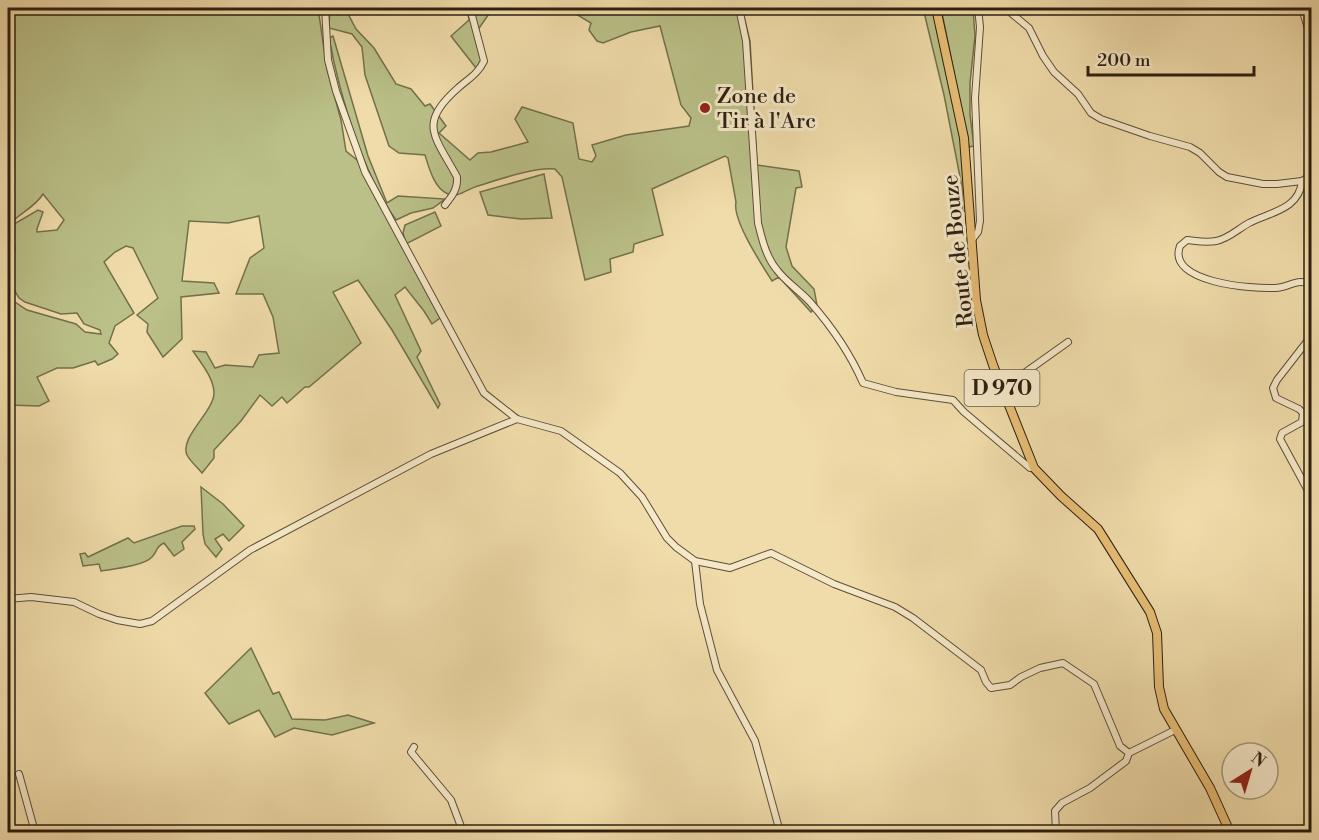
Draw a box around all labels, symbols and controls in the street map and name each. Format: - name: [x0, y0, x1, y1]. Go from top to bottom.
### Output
- scale bar: [1088, 39, 1254, 77]
- text: 200 m: [1097, 49, 1151, 72]
- place label: Zone de Tir à l'Arc: [717, 83, 816, 135]
- marker: Zone de Tir à l'Arc: [698, 101, 712, 115]
- street label: Route de Bouze: [937, 173, 980, 329]
- road number: D 970: [964, 370, 1040, 406]
- north arrow: [1220, 741, 1280, 801]
- text: N: [1247, 748, 1270, 772]

